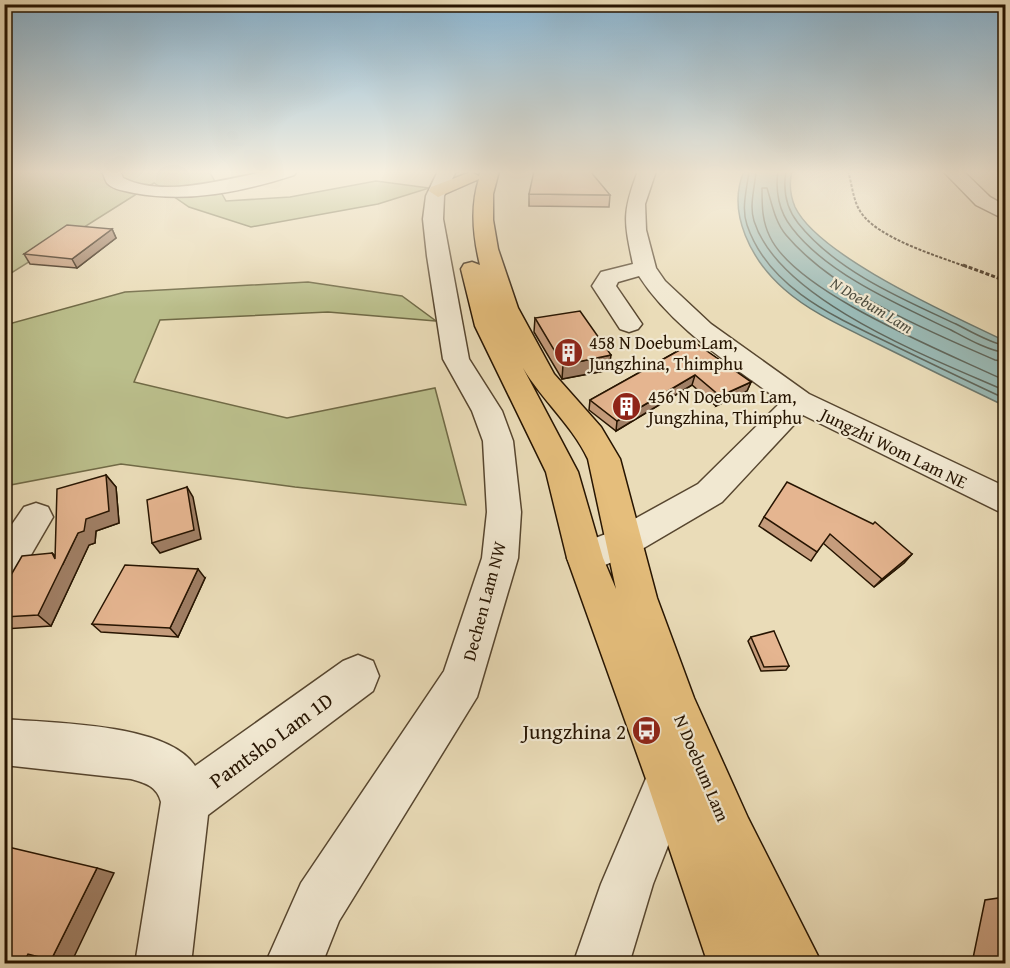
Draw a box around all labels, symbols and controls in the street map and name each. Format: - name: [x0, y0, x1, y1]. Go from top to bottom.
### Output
- water label: N Doebum Lam: [825, 270, 918, 339]
- place label: 458 N Doebum Lam, Jungzhina, Thimphu: [587, 329, 743, 377]
- building icon: 458 N Doebum Lam, Jungzhina, Thimphu: [552, 336, 584, 368]
- place label: 456 N Doebum Lam, Jungzhina, Thimphu: [646, 383, 802, 431]
- building icon: 456 N Doebum Lam, Jungzhina, Thimphu: [611, 390, 643, 422]
- street label: Jungzhi Wom Lam NE: [814, 400, 972, 495]
- street label: Dechen Lam NW: [455, 538, 513, 664]
- street label: Pamtsho Lam 1D: [203, 685, 339, 795]
- street label: N Doebum Lam: [667, 710, 737, 826]
- bus stop icon: Jungzhina 2: [631, 715, 663, 747]
- place label: Jungzhina 2: [519, 716, 626, 747]

